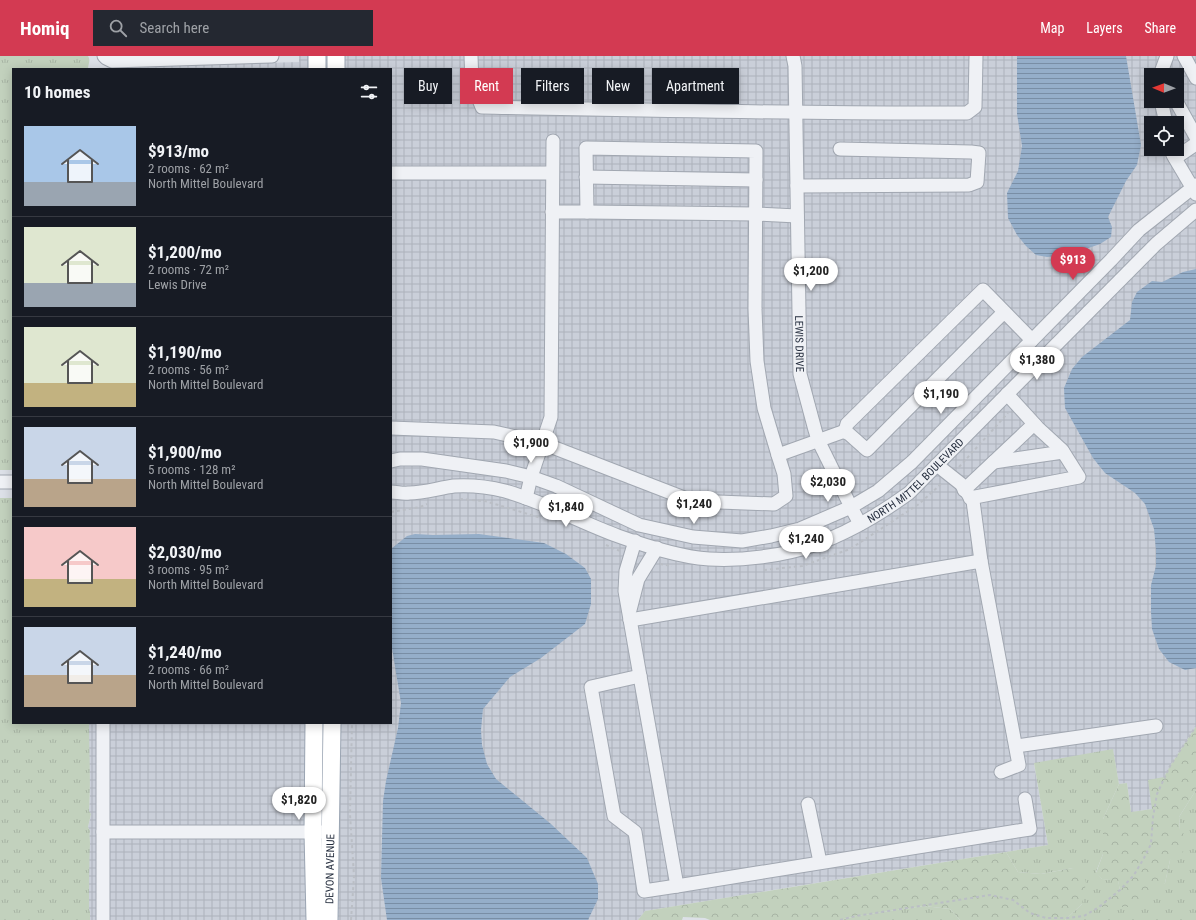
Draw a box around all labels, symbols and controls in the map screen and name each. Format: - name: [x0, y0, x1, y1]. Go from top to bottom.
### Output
- search box: [93, 10, 373, 46]
- text: Homiq: [20, 17, 69, 40]
- icon: search: [107, 17, 129, 39]
- text: Search here: [139, 19, 209, 37]
- text: Map: [1040, 20, 1064, 36]
- text: Layers: [1086, 20, 1123, 36]
- text: Share: [1145, 20, 1176, 36]
- chip: Buy: [404, 68, 452, 104]
- chip: Rent: [460, 68, 513, 104]
- chip: Filters: [521, 68, 584, 104]
- chip: New: [592, 68, 644, 104]
- chip: Apartment: [652, 68, 739, 104]
- north arrow: [1144, 68, 1184, 108]
- map controls: [1144, 68, 1184, 156]
- icon: filters: [358, 81, 380, 103]
- text: 10 homes: [24, 82, 90, 102]
- button: locate: [1144, 116, 1184, 156]
- text: $913/mo: [148, 141, 209, 161]
- icon: home: [56, 142, 104, 190]
- text: 2 rooms · 62 m²: [148, 161, 229, 176]
- text: North Mittel Boulevard: [148, 176, 263, 191]
- text: $1,200/mo: [148, 242, 222, 262]
- icon: home: [56, 243, 104, 291]
- pin: $913: [1049, 247, 1097, 281]
- text: $913: [1060, 252, 1086, 267]
- pin: $1,200: [778, 258, 844, 292]
- text: 2 rooms · 72 m²: [148, 262, 229, 277]
- text: $1,200: [793, 263, 829, 278]
- text: Lewis Drive: [148, 277, 207, 292]
- street label: LEWIS DRIVE: [793, 315, 806, 373]
- text: $1,190/mo: [148, 342, 222, 362]
- icon: home: [56, 343, 104, 391]
- pin: $1,380: [1004, 347, 1070, 381]
- text: $1,380: [1019, 352, 1055, 367]
- text: 2 rooms · 56 m²: [148, 362, 229, 377]
- text: North Mittel Boulevard: [148, 377, 263, 392]
- pin: $1,190: [908, 381, 974, 415]
- text: $1,190: [923, 386, 959, 401]
- pin: $1,900: [498, 430, 564, 464]
- text: $1,900: [513, 435, 549, 450]
- street label: NORTH MITTEL BOULEVARD: [865, 435, 966, 525]
- text: $1,900/mo: [148, 442, 222, 462]
- icon: home: [56, 443, 104, 491]
- text: 5 rooms · 128 m²: [148, 462, 235, 477]
- pin: $2,030: [795, 469, 861, 503]
- text: $2,030: [810, 474, 846, 489]
- text: North Mittel Boulevard: [148, 477, 263, 492]
- pin: $1,240: [661, 491, 727, 525]
- pin: $1,840: [533, 494, 599, 528]
- text: $1,240: [676, 496, 712, 511]
- text: $1,840: [548, 499, 584, 514]
- pin: $1,240: [773, 526, 839, 560]
- text: $1,240: [788, 531, 824, 546]
- text: $2,030/mo: [148, 542, 222, 562]
- icon: home: [56, 543, 104, 591]
- text: 3 rooms · 95 m²: [148, 562, 229, 577]
- text: North Mittel Boulevard: [148, 577, 263, 592]
- text: $1,240/mo: [148, 642, 222, 662]
- icon: home: [56, 643, 104, 691]
- text: 2 rooms · 66 m²: [148, 662, 229, 677]
- text: North Mittel Boulevard: [148, 677, 263, 692]
- pin: $1,820: [266, 787, 332, 821]
- text: $1,820: [281, 792, 317, 807]
- street label: DEVON AVENUE: [323, 833, 337, 904]

